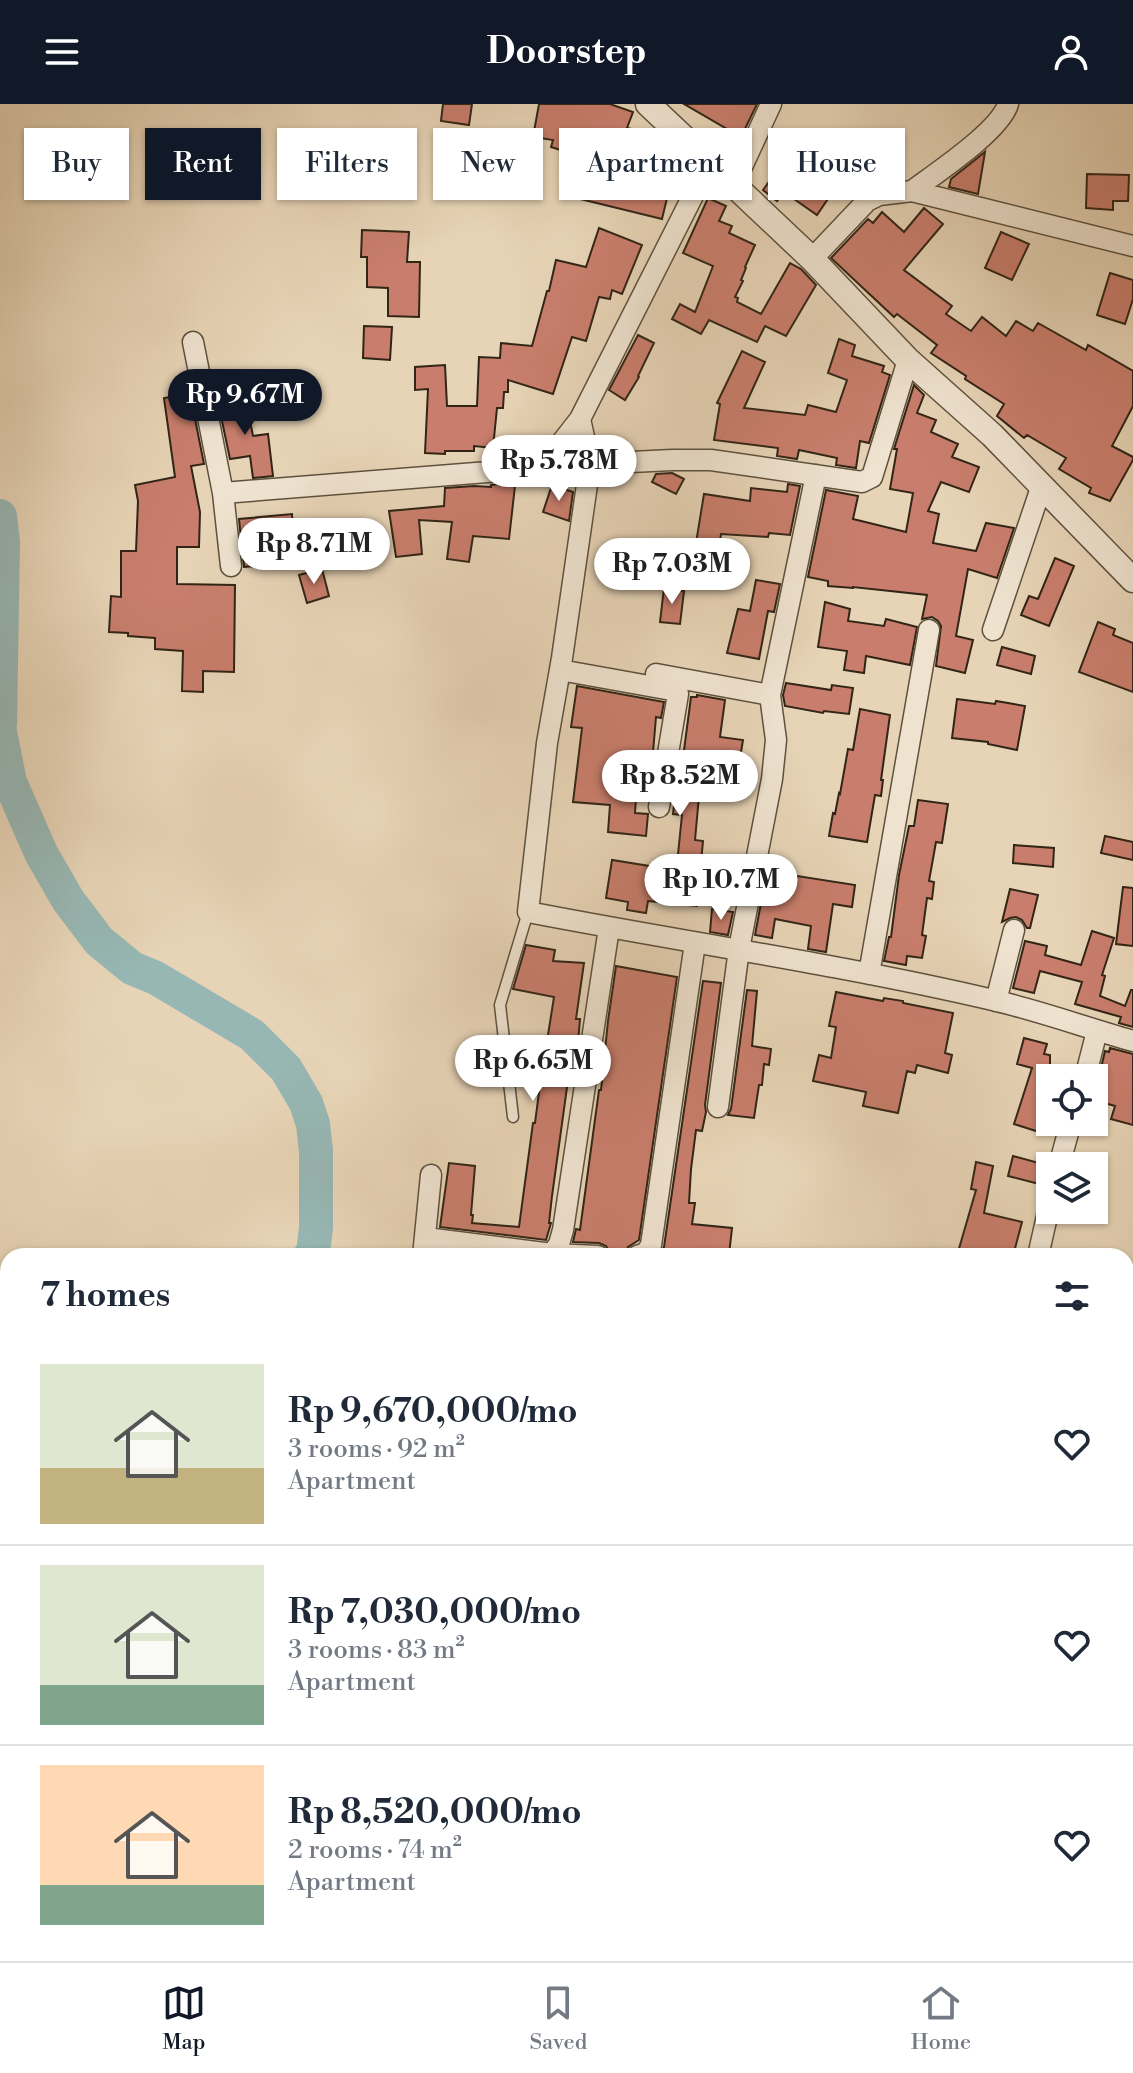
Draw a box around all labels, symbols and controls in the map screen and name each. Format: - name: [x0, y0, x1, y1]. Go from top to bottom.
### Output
- icon: menu: [40, 30, 84, 74]
- text: Doorstep: [486, 30, 647, 75]
- icon: person: [1049, 30, 1093, 74]
- chip: Buy: [24, 128, 129, 200]
- chip: Rent: [145, 128, 261, 200]
- chip: Filters: [277, 128, 417, 200]
- chip: New: [433, 128, 543, 200]
- chip: Apartment: [559, 128, 752, 200]
- chip: House: [768, 128, 905, 200]
- pin: Rp 9.67M: [162, 369, 328, 437]
- text: Rp 9.67M: [186, 379, 304, 411]
- pin: Rp 5.78M: [476, 435, 642, 503]
- text: Rp 5.78M: [500, 445, 618, 477]
- pin: Rp 8.71M: [231, 518, 397, 586]
- text: Rp 8.71M: [256, 528, 372, 560]
- pin: Rp 7.03M: [589, 538, 755, 606]
- text: Rp 7.03M: [612, 548, 732, 580]
- pin: Rp 8.52M: [597, 750, 763, 818]
- text: Rp 8.52M: [620, 760, 740, 792]
- pin: Rp 10.7M: [638, 854, 804, 922]
- text: Rp 10.7M: [662, 864, 780, 896]
- pin: Rp 6.65M: [450, 1035, 616, 1103]
- text: Rp 6.65M: [473, 1045, 593, 1077]
- map controls: [1036, 1064, 1108, 1224]
- button: locate: [1036, 1064, 1108, 1136]
- button: layers: [1036, 1152, 1108, 1224]
- icon: filters: [1050, 1274, 1094, 1318]
- text: 7 homes: [40, 1275, 170, 1317]
- text: Rp 9,670,000/mo: [288, 1391, 578, 1433]
- icon: home: [104, 1396, 200, 1492]
- icon: heart: [1050, 1422, 1094, 1466]
- text: 3 rooms · 92 m²: [288, 1433, 465, 1465]
- text: Apartment: [288, 1465, 416, 1497]
- text: Rp 7,030,000/mo: [288, 1592, 581, 1634]
- icon: home: [104, 1597, 200, 1693]
- icon: heart: [1050, 1623, 1094, 1667]
- text: 3 rooms · 83 m²: [288, 1634, 465, 1666]
- text: Apartment: [288, 1666, 416, 1698]
- text: Rp 8,520,000/mo: [288, 1792, 581, 1834]
- icon: home: [104, 1797, 200, 1893]
- icon: heart: [1050, 1823, 1094, 1867]
- text: 2 rooms · 74 m²: [288, 1834, 462, 1866]
- text: Apartment: [288, 1866, 416, 1898]
- tab: Map: [162, 1981, 206, 2056]
- tab: Saved: [529, 1981, 587, 2056]
- tab: Home: [911, 1981, 971, 2056]

